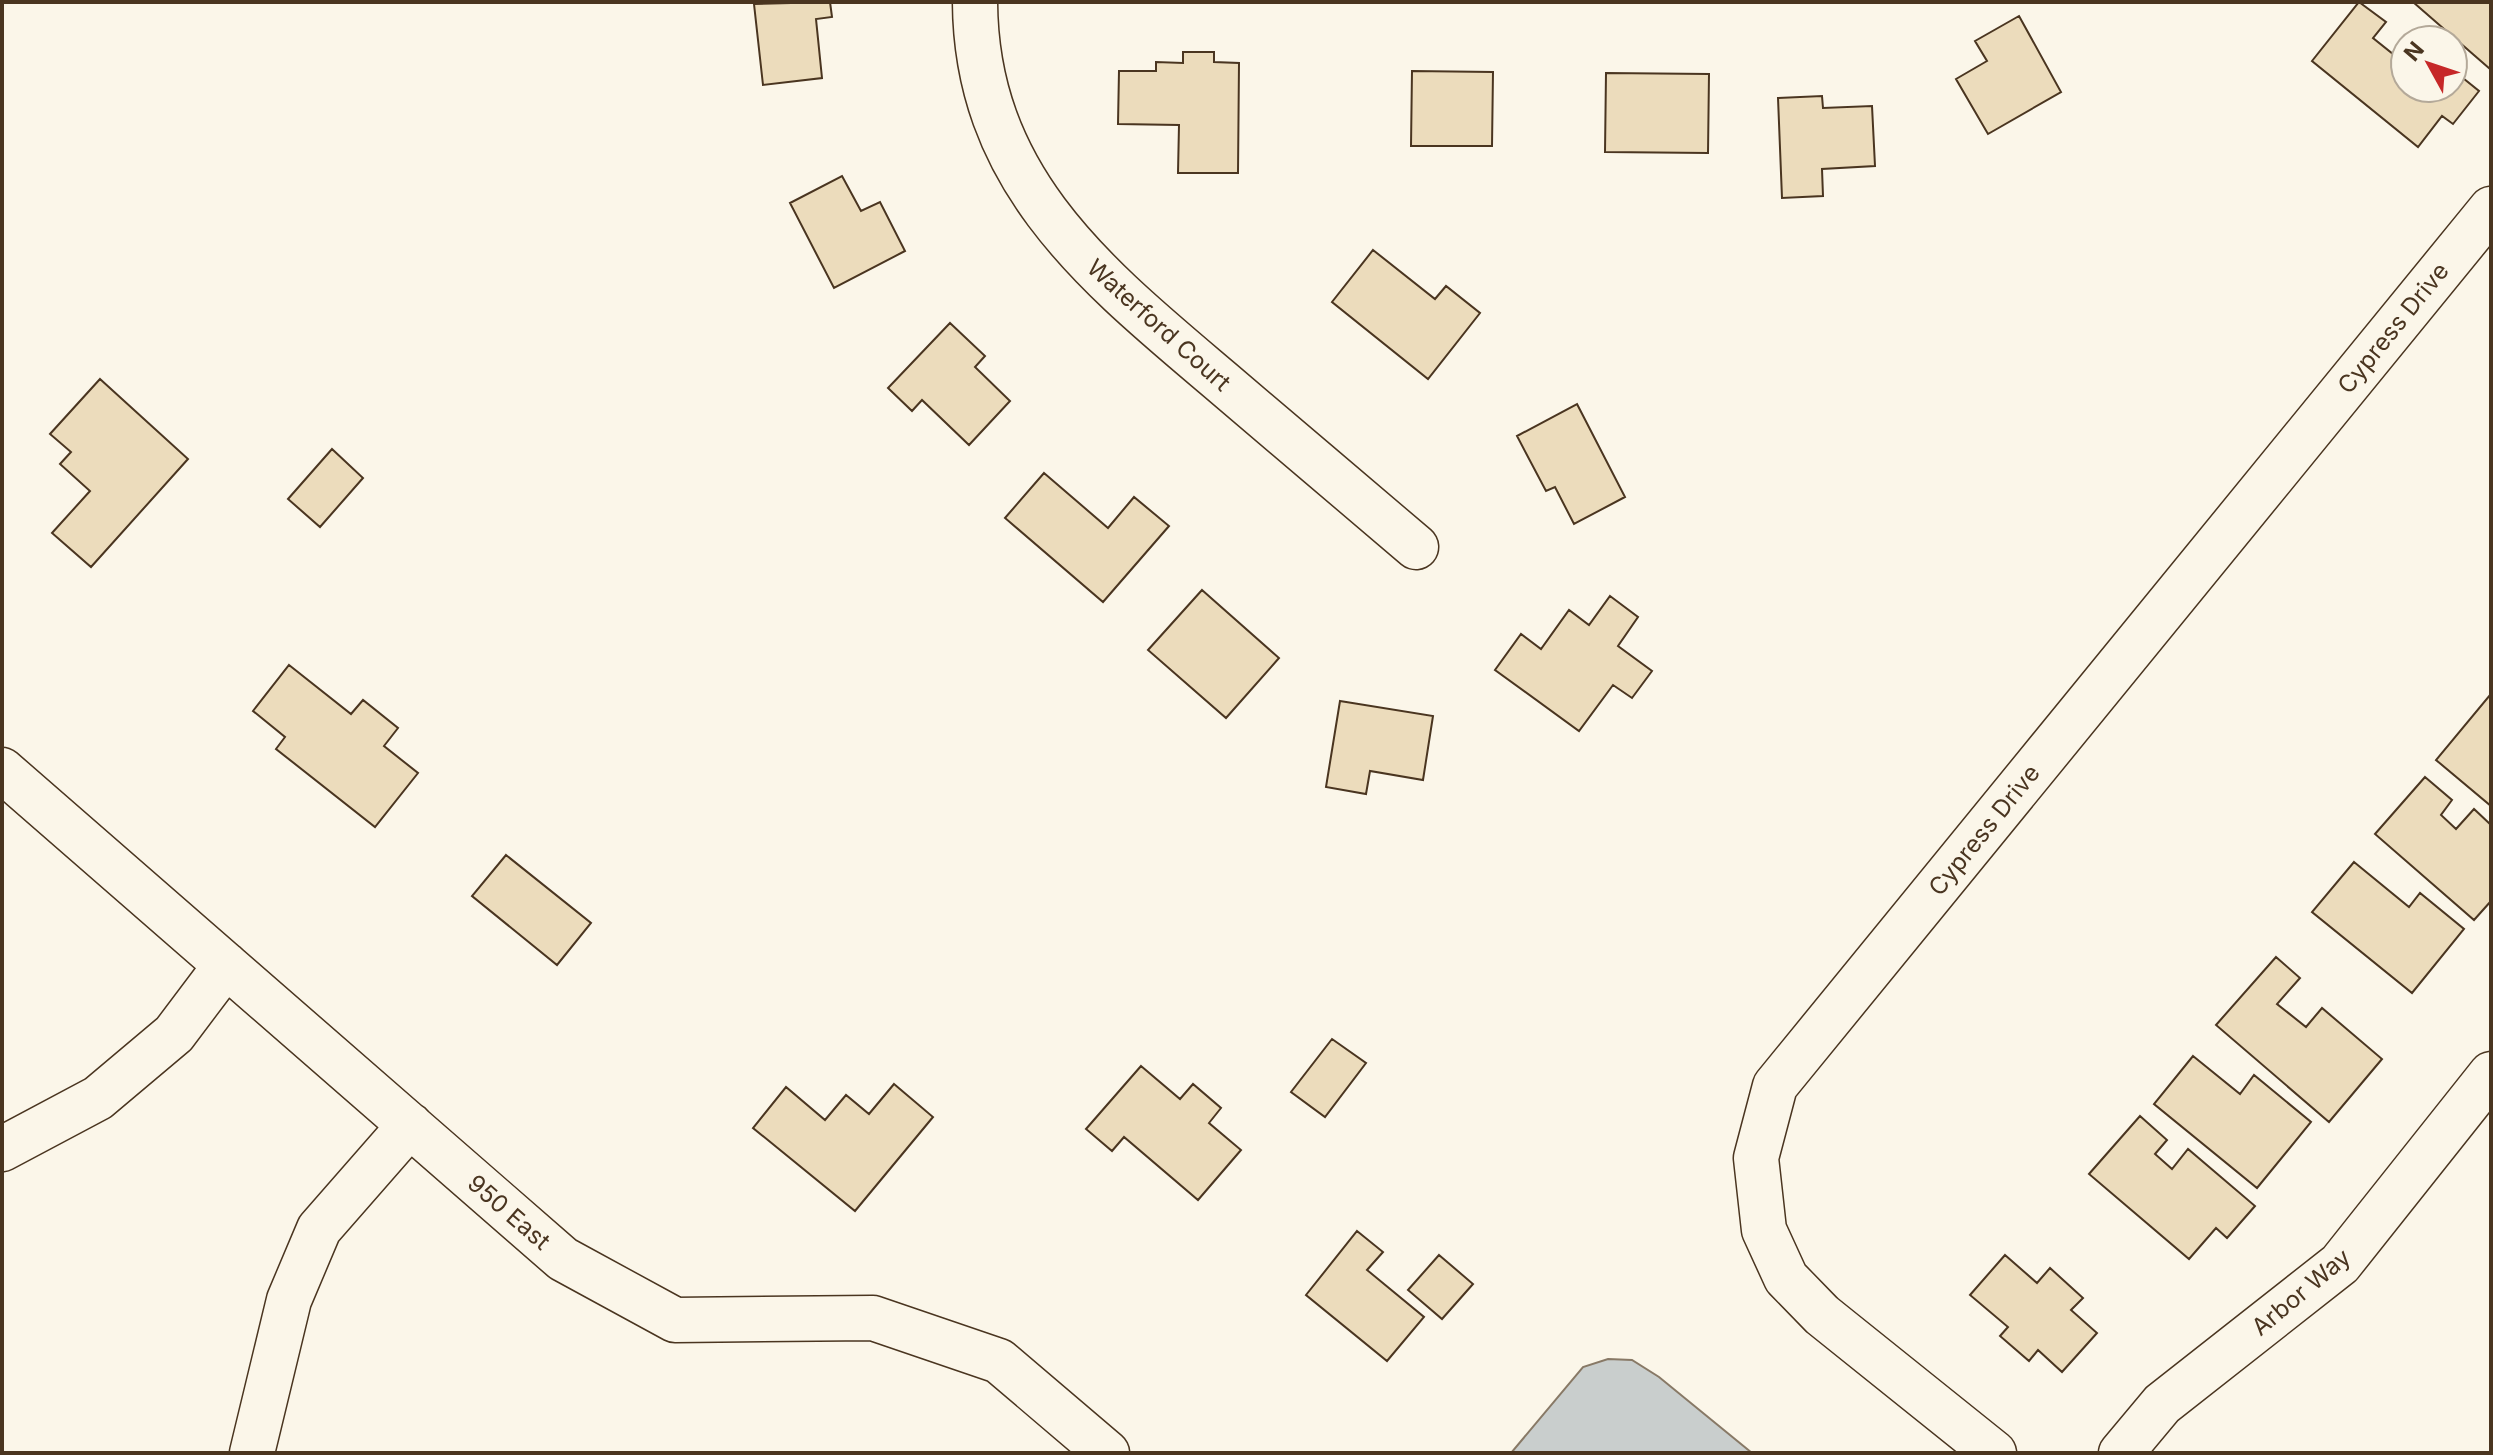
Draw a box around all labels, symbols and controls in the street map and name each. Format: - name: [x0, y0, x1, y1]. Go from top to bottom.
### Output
- north arrow: [2389, 24, 2469, 104]
- text: N: [2398, 36, 2429, 66]
- street label: Waterford Court: [1081, 253, 1237, 397]
- street label: Cypress Drive: [2331, 257, 2455, 399]
- street label: Cypress Drive: [1922, 759, 2046, 901]
- street label: 950 East: [462, 1168, 556, 1256]
- street label: Arbor Way: [2246, 1242, 2356, 1342]

